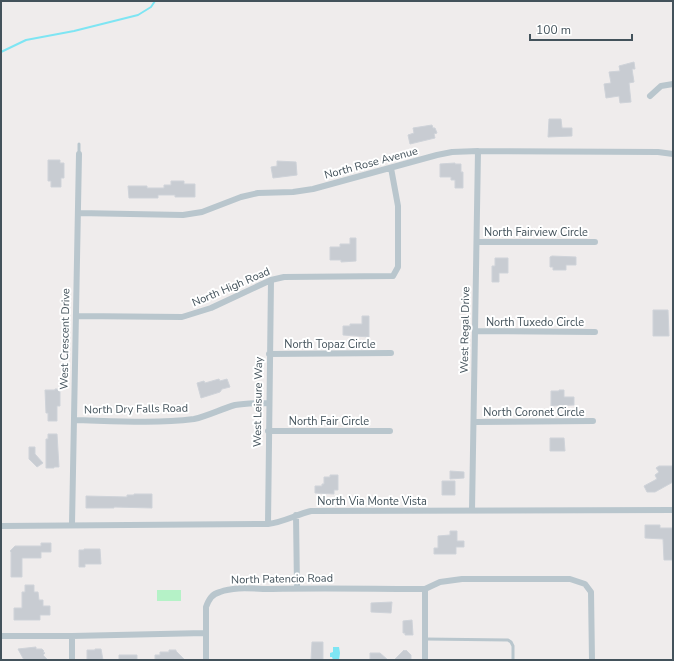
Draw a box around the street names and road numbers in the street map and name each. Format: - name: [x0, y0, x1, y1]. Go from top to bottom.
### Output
- street label: North Rose Avenue: [323, 143, 420, 183]
- street label: North Fairview Circle: [484, 225, 588, 240]
- street label: North High Road: [190, 264, 272, 310]
- street label: West Regal Drive: [457, 286, 473, 374]
- street label: West Crescent Drive: [57, 288, 73, 390]
- street label: North Tuxedo Circle: [486, 315, 584, 330]
- street label: North Topaz Circle: [284, 337, 376, 352]
- street label: West Leisure Way: [250, 356, 266, 447]
- street label: North Dry Falls Road: [84, 401, 188, 417]
- street label: North Coronet Circle: [483, 405, 585, 420]
- street label: North Fair Circle: [289, 414, 369, 429]
- street label: North Via Monte Vista: [317, 494, 427, 509]
- street label: North Patencio Road: [231, 571, 333, 587]

